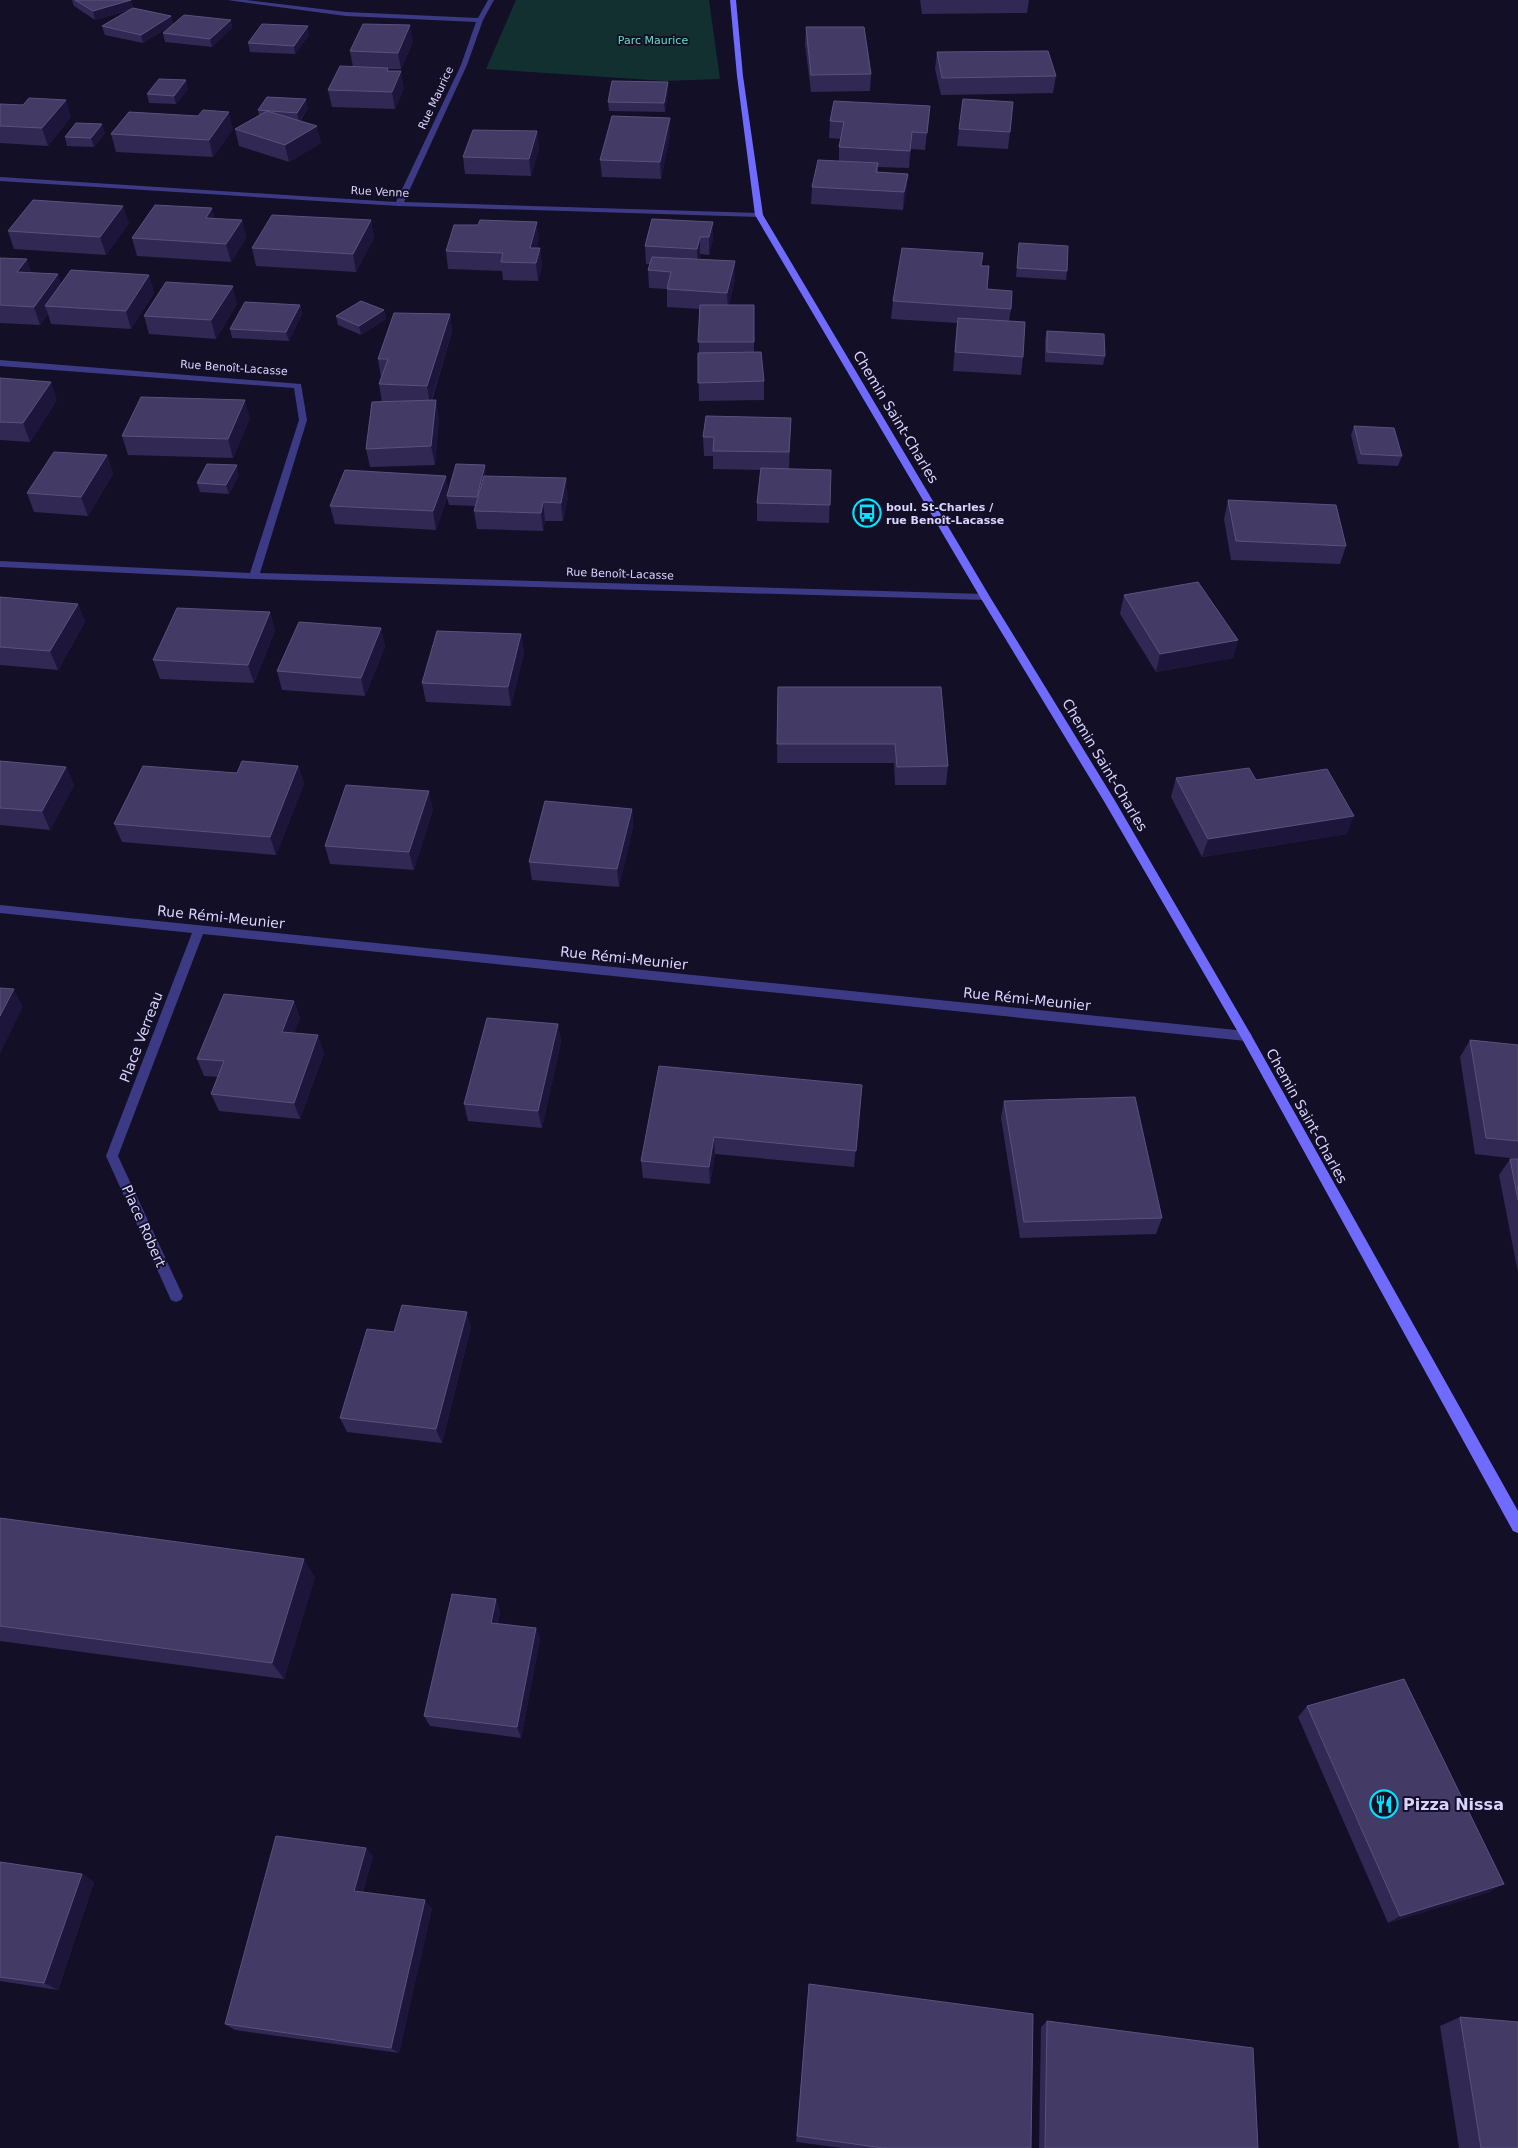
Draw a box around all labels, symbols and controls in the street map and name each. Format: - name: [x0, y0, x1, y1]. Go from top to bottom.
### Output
- park label: Parc Maurice: [618, 34, 688, 47]
- street label: Rue Maurice: [416, 64, 456, 132]
- street label: Rue Venne: [350, 184, 410, 200]
- street label: Chemin Saint-Charles: [850, 348, 942, 486]
- street label: Rue Benoît-Lacasse: [180, 358, 288, 378]
- bus stop icon: boul. St-Charles / rue Benoît-Lacasse: [852, 498, 882, 528]
- place label: boul. St-Charles / rue Benoît-Lacasse: [886, 501, 1004, 527]
- street label: Rue Benoît-Lacasse: [566, 566, 674, 582]
- street label: Chemin Saint-Charles: [1059, 696, 1151, 834]
- street label: Rue Rémi-Meunier: [156, 902, 286, 932]
- street label: Rue Rémi-Meunier: [559, 943, 689, 973]
- street label: Rue Rémi-Meunier: [962, 984, 1092, 1014]
- street label: Place Verreau: [116, 989, 166, 1085]
- street label: Chemin Saint-Charles: [1263, 1046, 1351, 1186]
- street label: Place Robert: [119, 1183, 169, 1270]
- restaurant icon: Pizza Nissa: [1369, 1789, 1399, 1819]
- place label: Pizza Nissa: [1403, 1795, 1504, 1814]

